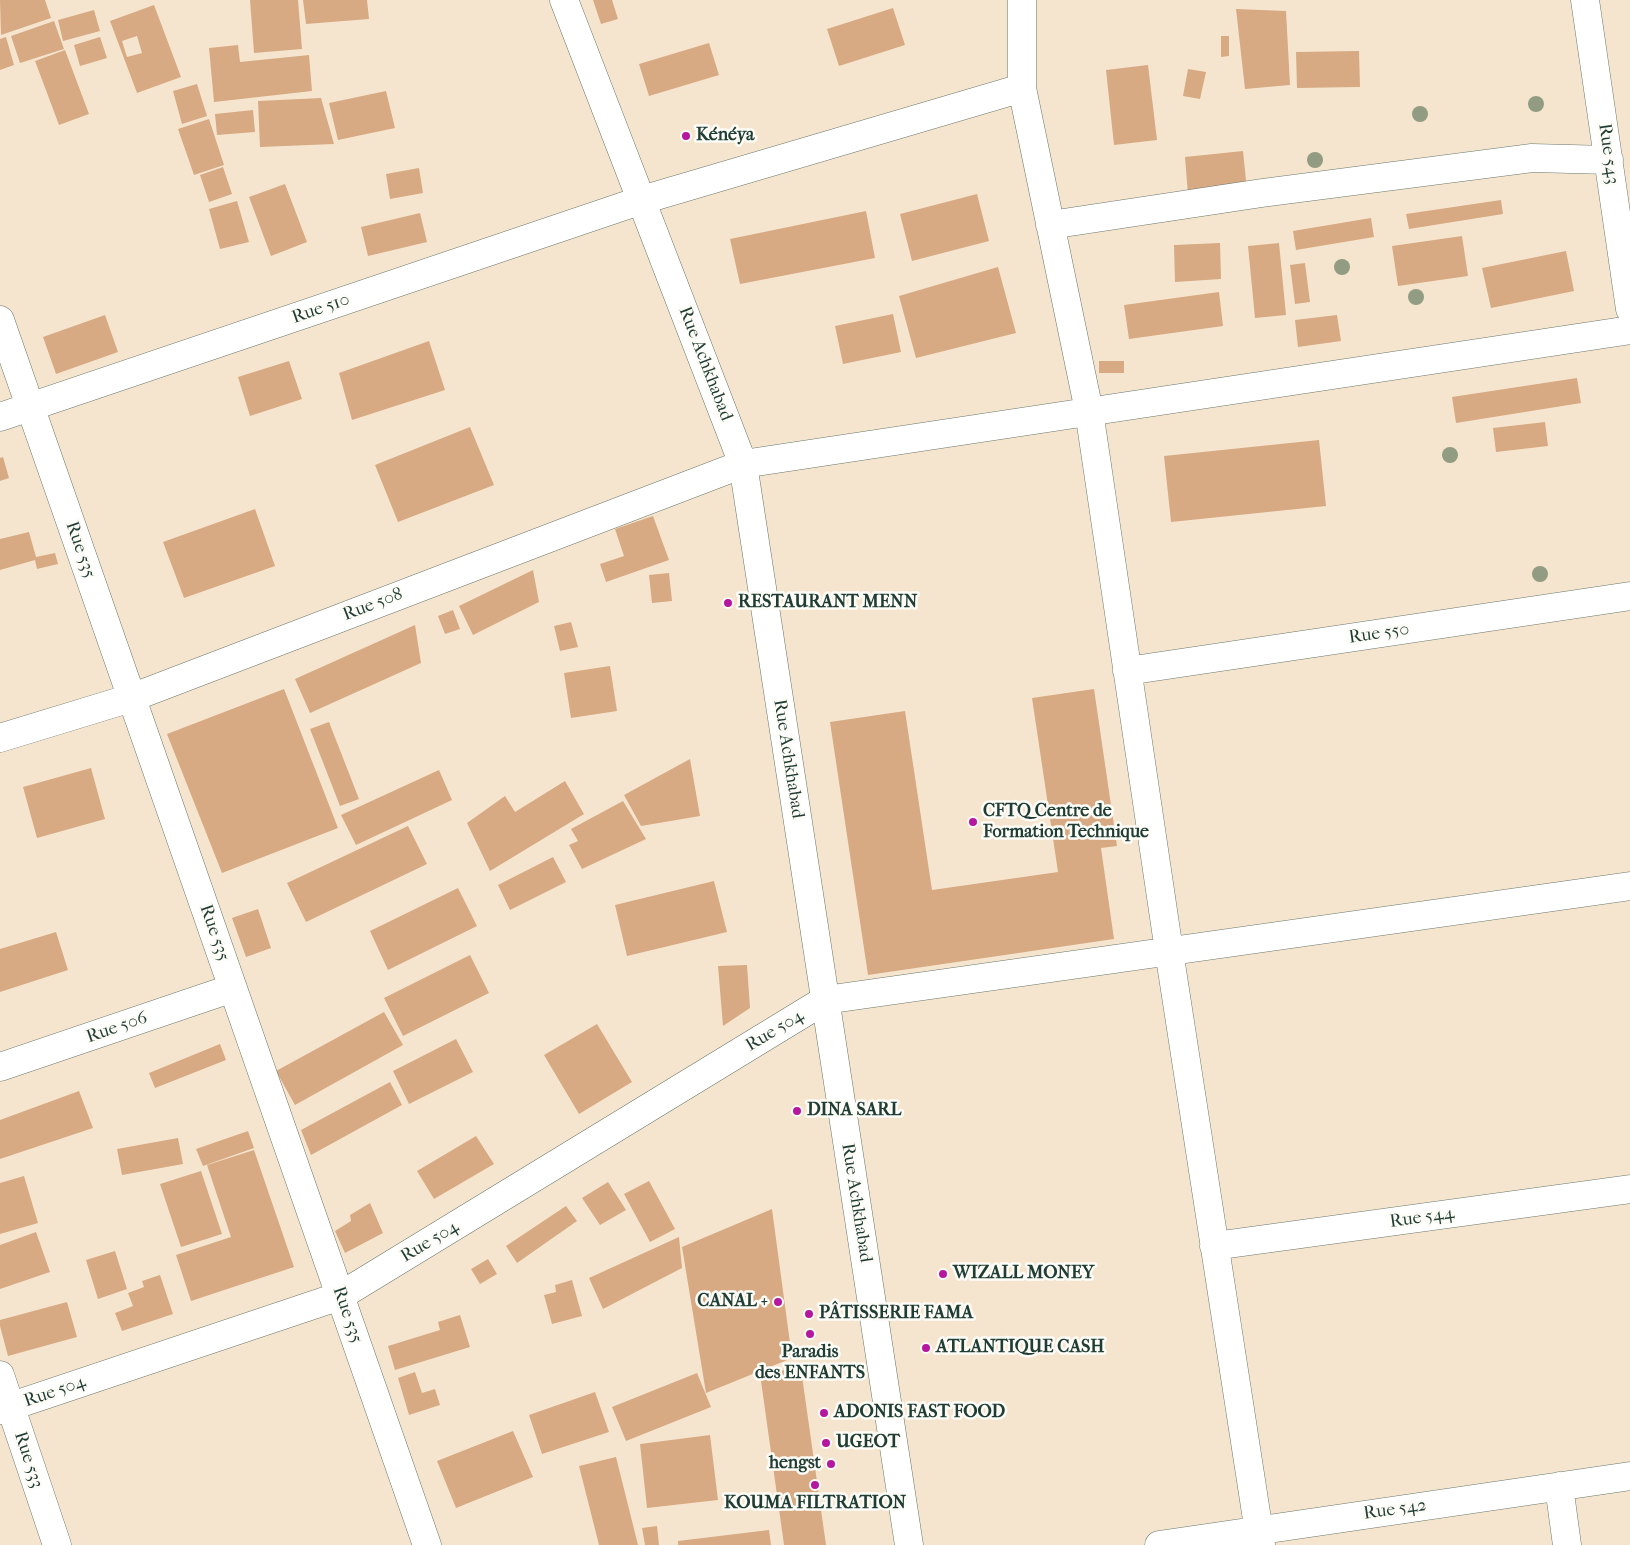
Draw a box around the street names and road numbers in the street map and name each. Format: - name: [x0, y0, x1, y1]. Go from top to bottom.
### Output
- street label: Rue 543: [1593, 122, 1623, 186]
- street label: Rue 510: [289, 289, 353, 329]
- street label: Rue Achkhabad: [673, 304, 737, 424]
- street label: Rue 535: [60, 519, 100, 581]
- street label: Rue 508: [340, 584, 406, 626]
- street label: Rue 550: [1347, 619, 1411, 649]
- street label: Rue Achkhabad: [768, 698, 808, 820]
- street label: Rue 535: [194, 902, 234, 964]
- street label: Rue 504: [742, 1005, 808, 1057]
- street label: Rue 506: [84, 1008, 150, 1048]
- street label: Rue Achkhabad: [836, 1142, 876, 1264]
- street label: Rue 544: [1388, 1203, 1456, 1233]
- street label: Rue 504: [397, 1216, 463, 1268]
- street label: Rue 535: [327, 1284, 367, 1346]
- street label: Rue 504: [21, 1371, 89, 1413]
- street label: Rue 533: [9, 1429, 47, 1491]
- street label: Rue 542: [1362, 1495, 1428, 1525]

